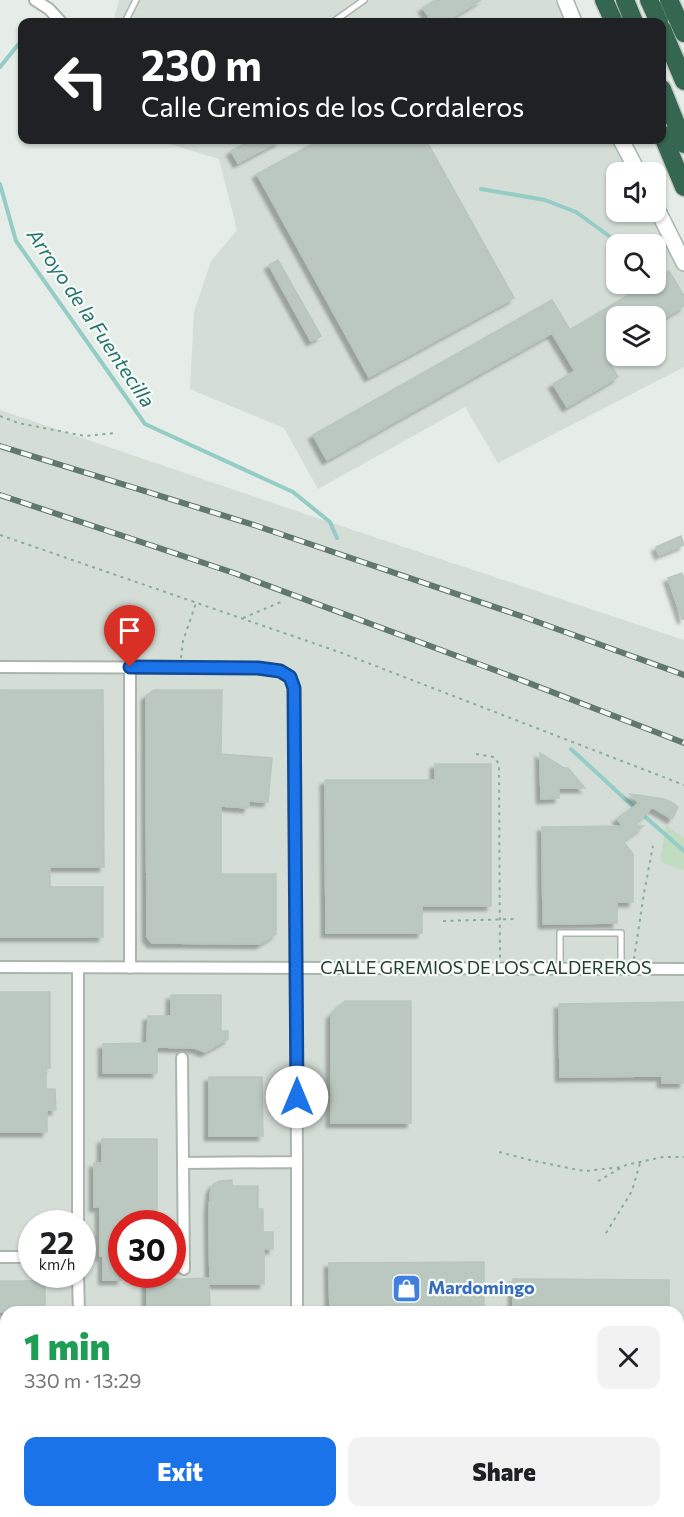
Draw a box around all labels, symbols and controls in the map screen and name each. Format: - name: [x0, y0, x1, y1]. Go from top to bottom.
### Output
- text: 230 m: [141, 38, 262, 90]
- icon: left: [42, 42, 120, 120]
- text: Calle Gremios de los Cordaleros: [141, 90, 524, 123]
- map controls: [606, 162, 666, 366]
- button: sound: [606, 162, 666, 222]
- water label: Arroyo de la Fuentecilla: [22, 223, 161, 411]
- button: search: [606, 234, 666, 294]
- button: layers: [606, 306, 666, 366]
- pin: [104, 605, 155, 667]
- icon: arrive: [113, 614, 146, 647]
- street label: CALLE GREMIOS DE LOS CALDEREROS: [320, 956, 652, 978]
- position arrow: [265, 1065, 329, 1129]
- speed limit sign: 30: [108, 1210, 186, 1288]
- text: 22: [40, 1223, 74, 1260]
- text: km/h: [39, 1255, 75, 1273]
- shop icon: Mardomingo: [391, 1272, 423, 1304]
- place label: Mardomingo: [428, 1276, 535, 1298]
- text: 1 min: [24, 1323, 110, 1367]
- button: close: [597, 1326, 660, 1389]
- text: 330 m · 13:29: [24, 1368, 141, 1392]
- button: Exit: [24, 1437, 336, 1506]
- button: Share: [348, 1437, 660, 1506]

